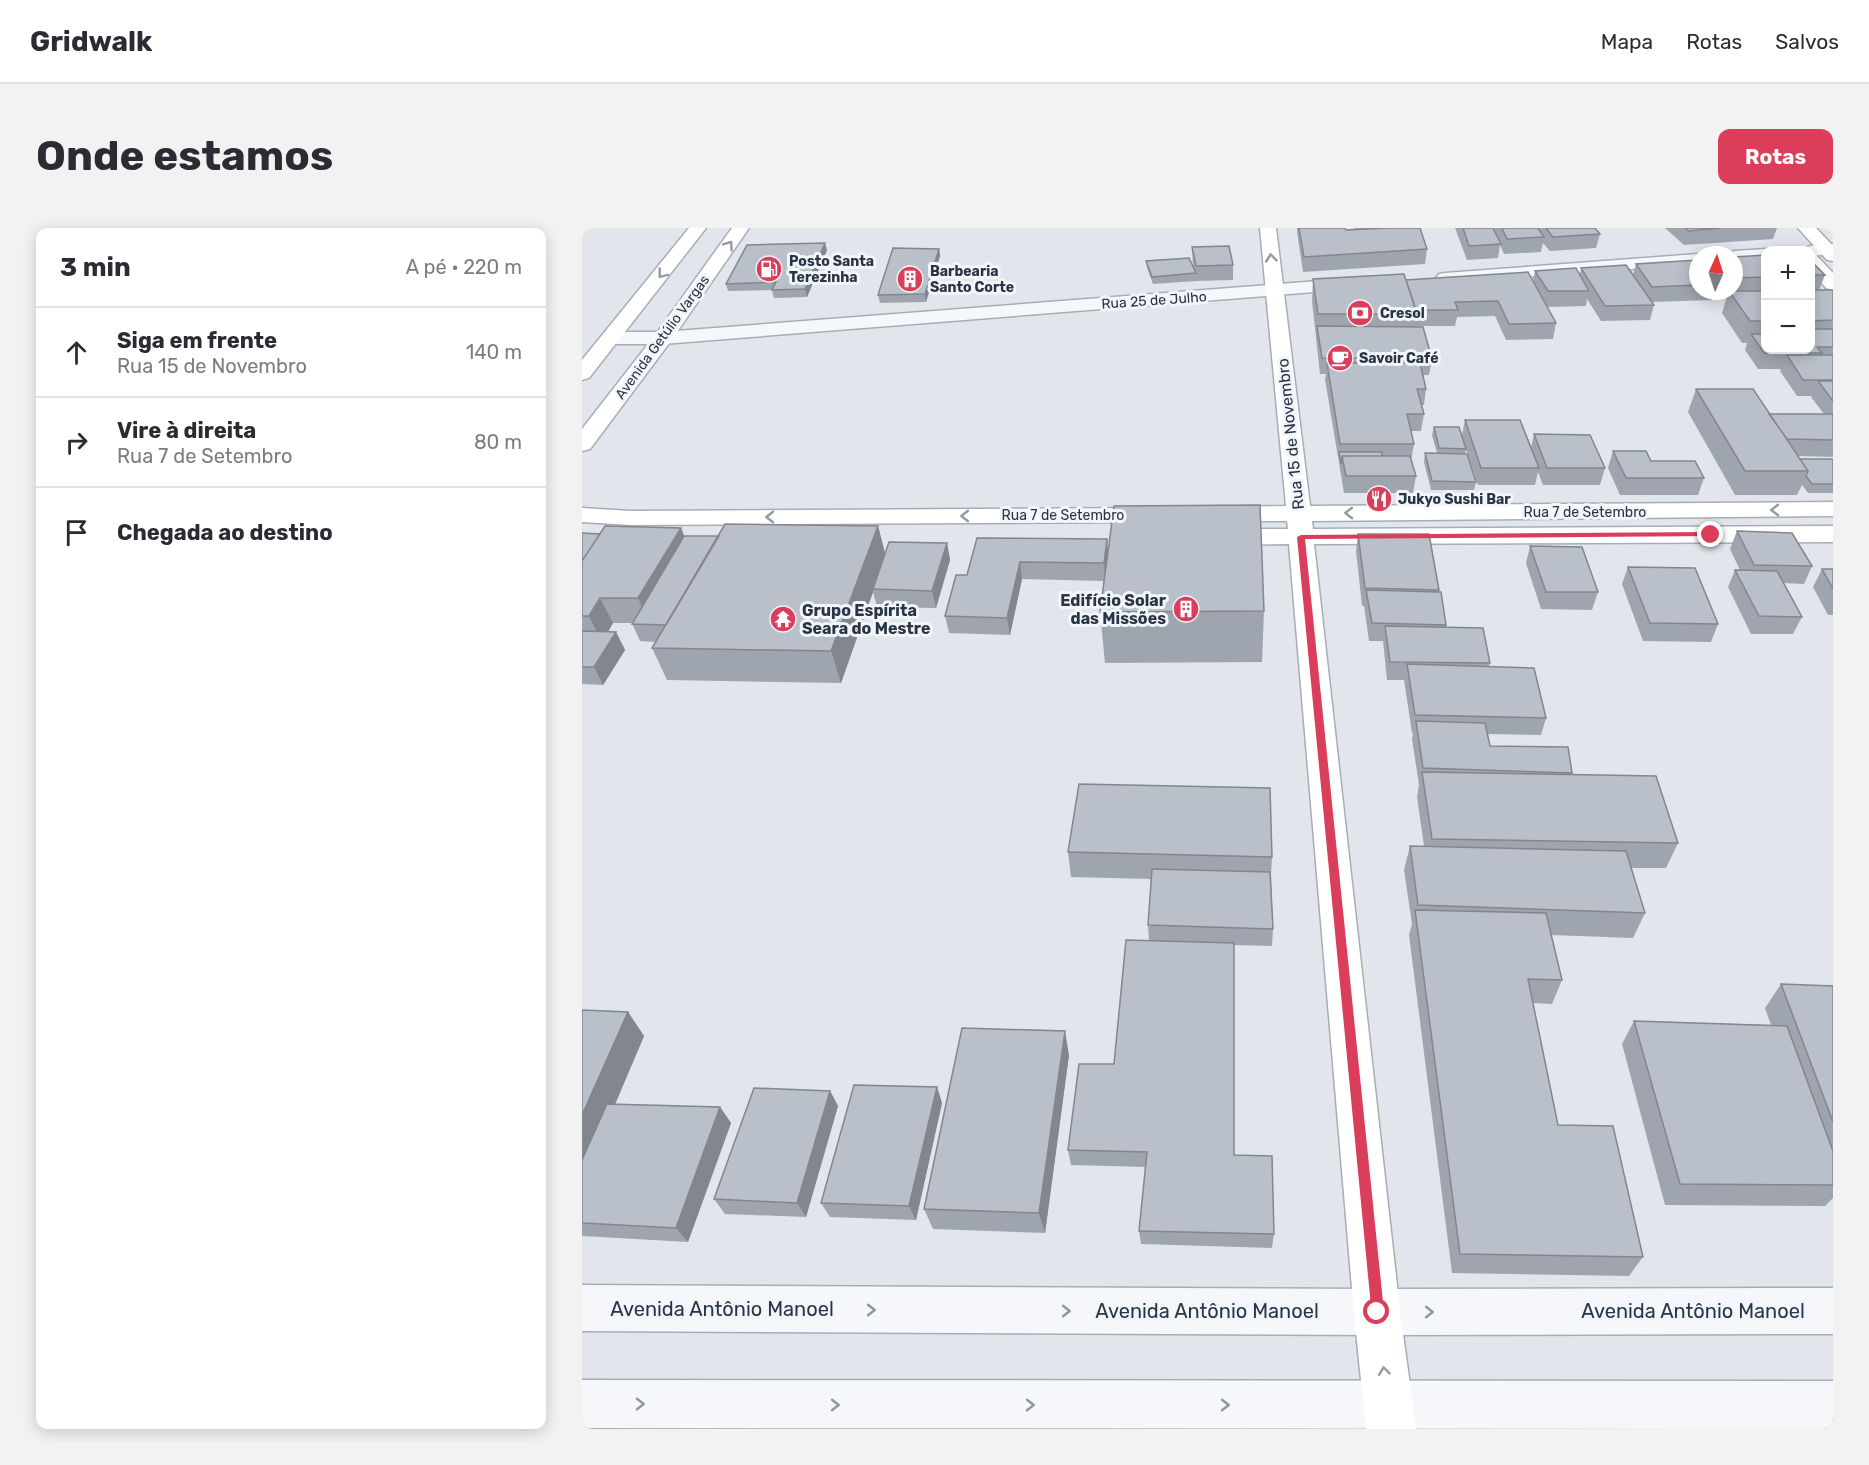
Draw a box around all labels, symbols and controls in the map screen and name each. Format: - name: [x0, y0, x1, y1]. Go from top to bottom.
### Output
- text: Gridwalk: [30, 25, 152, 58]
- text: Mapa: [1601, 29, 1653, 54]
- text: Rotas: [1686, 29, 1742, 54]
- text: Salvos: [1775, 29, 1839, 54]
- button: Rotas: [1718, 129, 1833, 184]
- text: Onde estamos: [36, 131, 333, 181]
- one-way arrow: [722, 241, 733, 252]
- north arrow: [1689, 246, 1743, 300]
- map controls: [1761, 246, 1815, 354]
- button: +: [1761, 246, 1815, 300]
- text: 3 min: [60, 252, 131, 283]
- place label: Posto Santa Terezinha: [789, 253, 874, 286]
- one-way arrow: [1265, 253, 1278, 262]
- fuel station icon: Posto Santa Terezinha: [754, 254, 784, 284]
- text: A pé · 220 m: [406, 255, 522, 279]
- place label: Barbearia Santo Corte: [930, 263, 1014, 296]
- building icon: Barbearia Santo Corte: [895, 264, 925, 294]
- one-way arrow: [658, 267, 669, 278]
- street label: Avenida Getúlio Vargas: [612, 272, 713, 403]
- street label: Rua 25 de Julho: [1101, 288, 1207, 313]
- bank icon: Cresol: [1345, 298, 1375, 328]
- button: −: [1761, 300, 1815, 354]
- place label: Cresol: [1380, 305, 1425, 322]
- text: Siga em frente: [117, 327, 277, 354]
- icon: ahead: [60, 336, 93, 369]
- text: 140 m: [466, 340, 522, 364]
- cafe icon: Savoir Café: [1325, 343, 1355, 373]
- place label: Savoir Café: [1359, 350, 1438, 367]
- text: Rua 15 de Novembro: [117, 354, 307, 378]
- street label: Rua 15 de Novembro: [1273, 357, 1308, 510]
- text: Vire à direita: [117, 417, 256, 444]
- icon: right: [60, 426, 93, 459]
- text: 80 m: [474, 430, 522, 454]
- text: Rua 7 de Setembro: [117, 444, 292, 468]
- restaurant icon: Jukyo Sushi Bar: [1364, 484, 1394, 514]
- place label: Jukyo Sushi Bar: [1398, 491, 1511, 508]
- street label: Rua 7 de Setembro: [1524, 504, 1646, 521]
- one-way arrow: [1770, 504, 1779, 516]
- street label: Rua 7 de Setembro: [1002, 507, 1124, 524]
- one-way arrow: [1344, 507, 1353, 519]
- one-way arrow: [960, 510, 969, 522]
- one-way arrow: [765, 511, 774, 523]
- icon: arrive: [60, 516, 93, 549]
- text: Chegada ao destino: [117, 519, 333, 546]
- route end: [1697, 521, 1723, 547]
- place label: Edifício Solar das Missões: [1060, 591, 1167, 628]
- building icon: Edifício Solar das Missões: [1171, 594, 1201, 624]
- place label: Grupo Espírita Seara do Mestre: [802, 601, 931, 638]
- temple icon: Grupo Espírita Seara do Mestre: [768, 604, 798, 634]
- street label: Avenida Antônio Manoel: [610, 1297, 834, 1321]
- route start: [1363, 1298, 1389, 1324]
- street label: Avenida Antônio Manoel: [1095, 1299, 1319, 1323]
- street label: Avenida Antônio Manoel: [1581, 1299, 1805, 1323]
- one-way arrow: [867, 1304, 876, 1316]
- one-way arrow: [1062, 1305, 1071, 1317]
- one-way arrow: [1425, 1306, 1434, 1318]
- one-way arrow: [1378, 1366, 1391, 1375]
- one-way arrow: [636, 1398, 645, 1410]
- one-way arrow: [831, 1398, 840, 1411]
- one-way arrow: [1026, 1399, 1035, 1411]
- one-way arrow: [1221, 1399, 1230, 1411]

